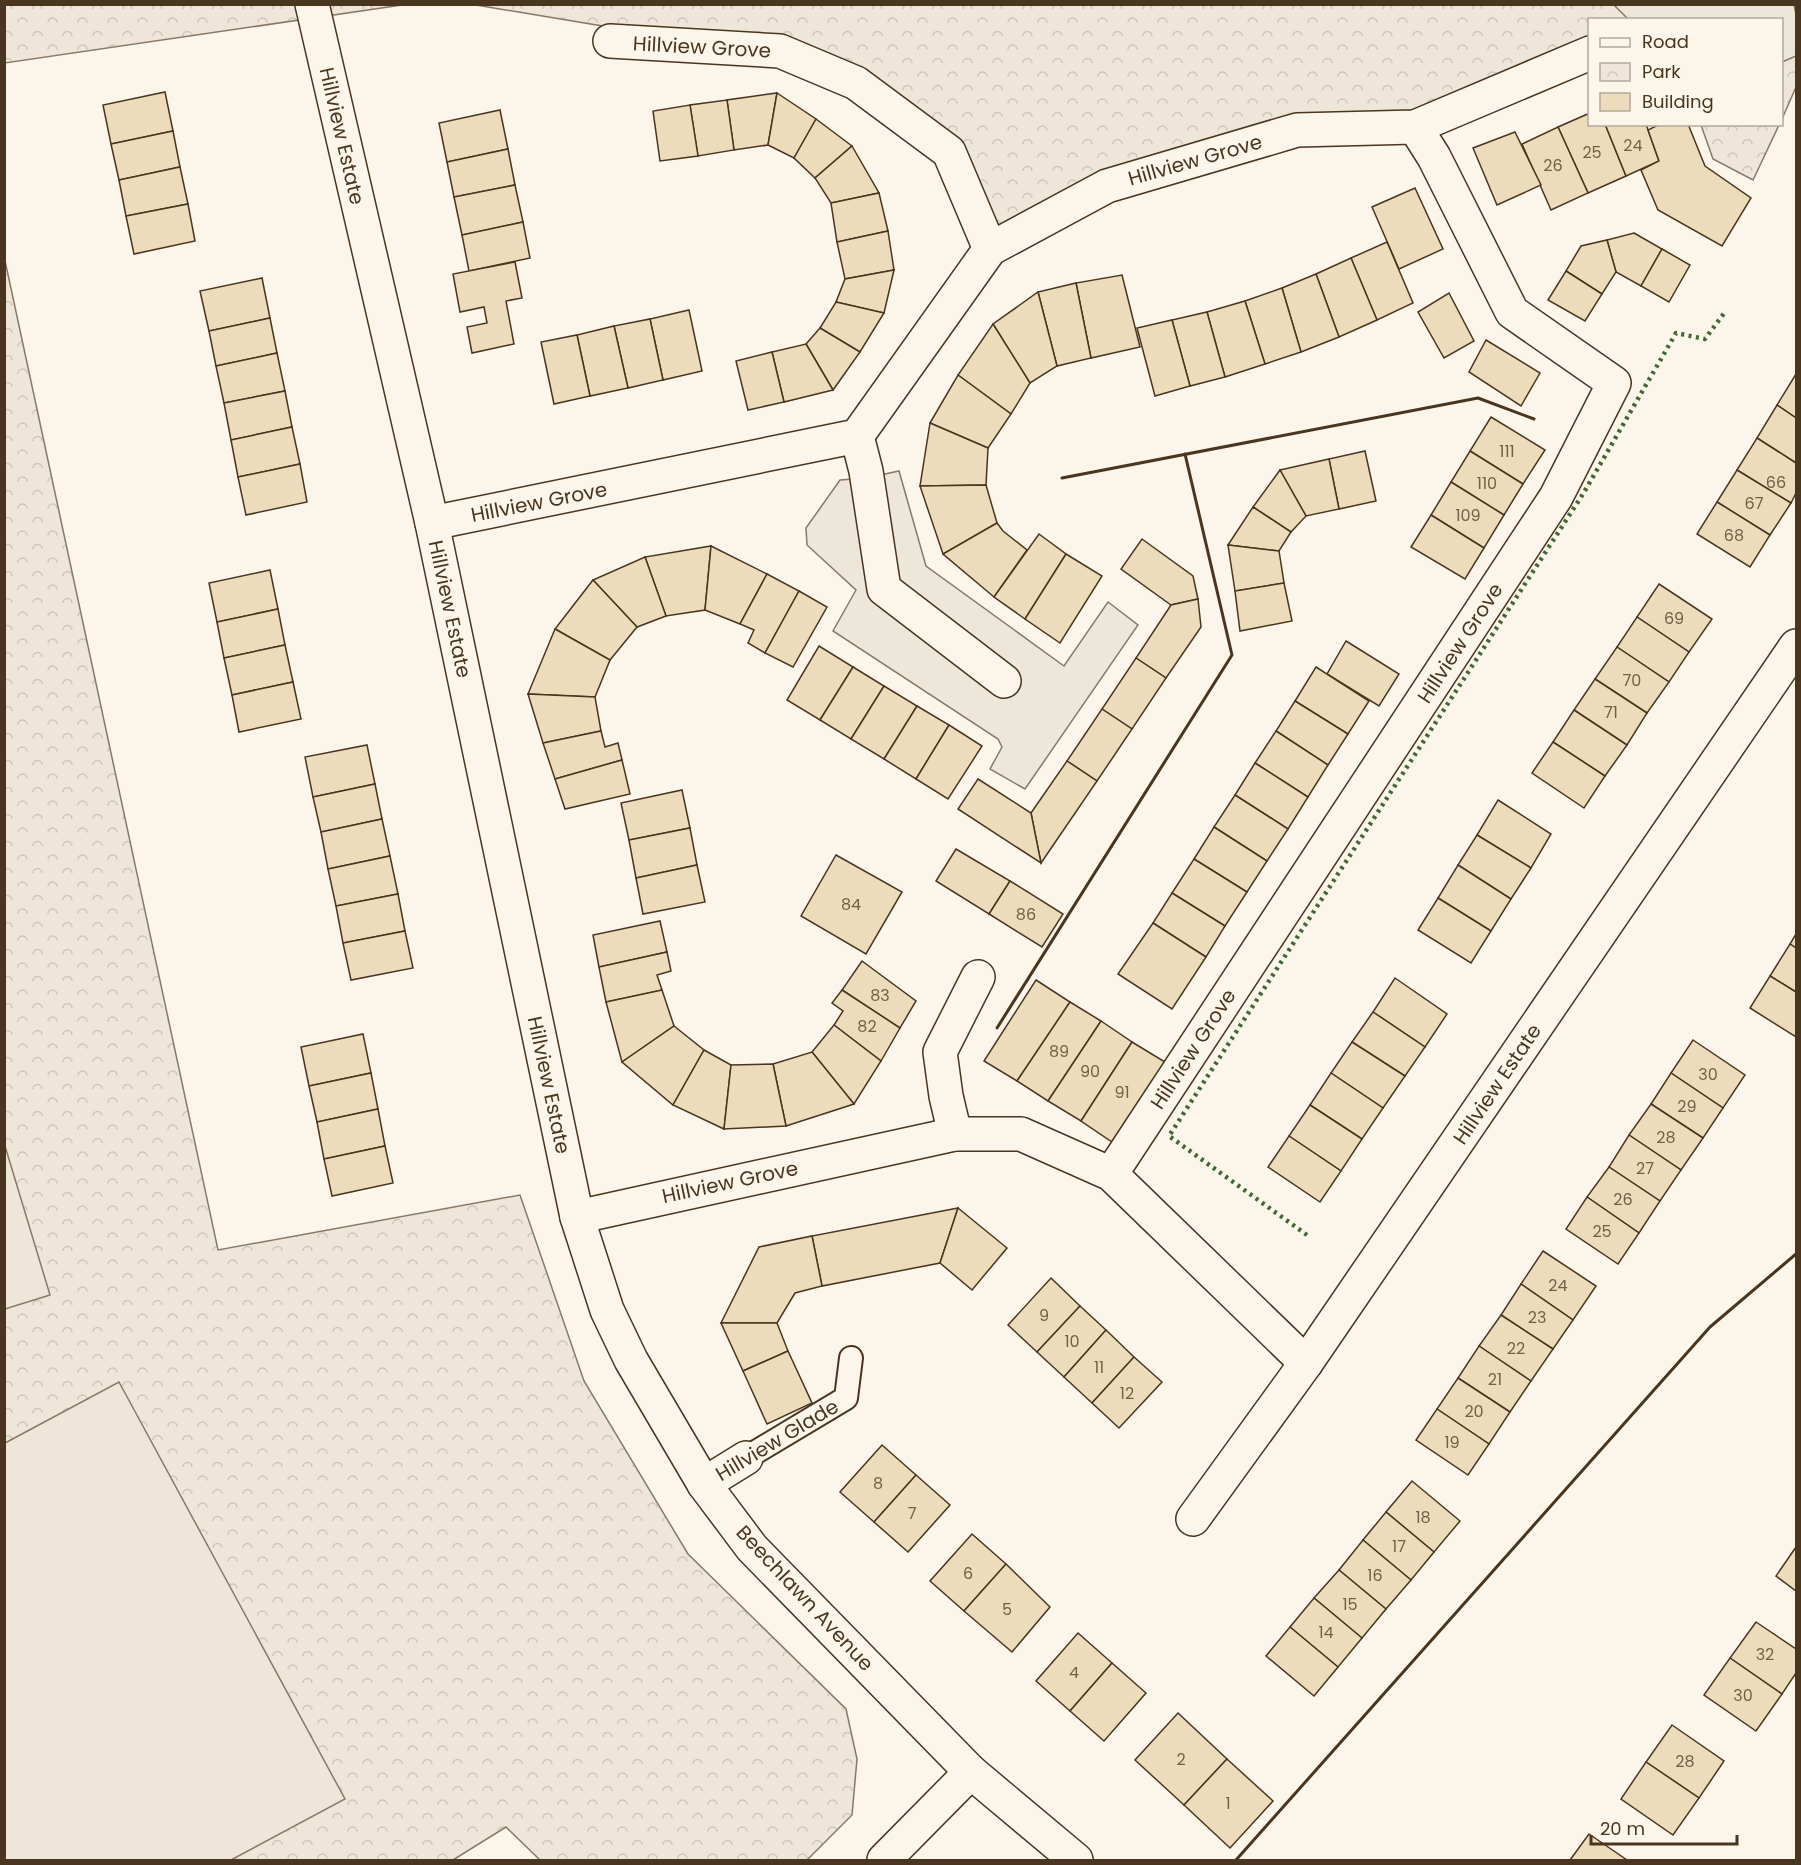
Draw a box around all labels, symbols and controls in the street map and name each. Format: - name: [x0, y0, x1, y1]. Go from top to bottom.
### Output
- legend: [1588, 18, 1783, 126]
- street label: Hillview Grove: [632, 29, 772, 65]
- text: Road: [1642, 29, 1689, 54]
- text: Park: [1642, 59, 1681, 84]
- street label: Hillview Estate: [313, 65, 371, 207]
- text: Building: [1642, 89, 1714, 114]
- street label: Hillview Grove: [1125, 127, 1265, 193]
- house number: 24: [1623, 134, 1643, 157]
- house number: 25: [1582, 141, 1602, 164]
- house number: 26: [1543, 154, 1563, 177]
- house number: 111: [1499, 440, 1515, 463]
- house number: 66: [1766, 471, 1786, 494]
- house number: 110: [1477, 472, 1497, 495]
- street label: Hillview Grove: [468, 475, 610, 529]
- house number: 67: [1745, 492, 1764, 515]
- house number: 109: [1455, 504, 1481, 527]
- house number: 68: [1724, 524, 1744, 547]
- street label: Hillview Estate: [422, 538, 478, 680]
- street label: Hillview Grove: [1411, 577, 1509, 709]
- house number: 69: [1664, 607, 1684, 630]
- house number: 70: [1623, 669, 1641, 692]
- house number: 71: [1604, 701, 1618, 724]
- house number: 84: [841, 893, 861, 916]
- house number: 86: [1016, 903, 1036, 926]
- street label: Hillview Grove: [1144, 983, 1242, 1115]
- house number: 83: [870, 984, 890, 1007]
- street label: Hillview Estate: [521, 1014, 577, 1156]
- house number: 82: [857, 1015, 877, 1038]
- street label: Hillview Estate: [1446, 1018, 1548, 1150]
- house number: 89: [1049, 1040, 1069, 1063]
- house number: 90: [1080, 1060, 1100, 1083]
- house number: 30: [1698, 1063, 1718, 1086]
- house number: 91: [1114, 1081, 1130, 1104]
- house number: 29: [1677, 1095, 1697, 1118]
- house number: 28: [1656, 1126, 1676, 1149]
- street label: Hillview Grove: [659, 1154, 801, 1210]
- house number: 27: [1636, 1157, 1654, 1180]
- house number: 26: [1613, 1188, 1633, 1211]
- house number: 25: [1592, 1220, 1612, 1243]
- house number: 24: [1548, 1274, 1568, 1297]
- house number: 9: [1039, 1304, 1049, 1327]
- house number: 23: [1528, 1306, 1546, 1329]
- house number: 10: [1064, 1330, 1080, 1353]
- house number: 22: [1507, 1337, 1525, 1360]
- house number: 11: [1094, 1356, 1104, 1379]
- house number: 21: [1488, 1368, 1502, 1391]
- house number: 12: [1120, 1382, 1134, 1405]
- street label: Hillview Glade: [710, 1392, 844, 1488]
- house number: 20: [1464, 1400, 1484, 1423]
- house number: 19: [1444, 1431, 1460, 1454]
- house number: 8: [873, 1472, 883, 1495]
- house number: 7: [908, 1502, 917, 1525]
- house number: 18: [1415, 1506, 1431, 1529]
- street label: Beechlawn Avenue: [730, 1519, 880, 1677]
- house number: 17: [1392, 1535, 1406, 1558]
- house number: 6: [963, 1562, 973, 1585]
- house number: 16: [1367, 1564, 1383, 1587]
- house number: 15: [1342, 1593, 1358, 1616]
- house number: 5: [1002, 1598, 1012, 1621]
- house number: 14: [1318, 1621, 1334, 1644]
- house number: 32: [1756, 1643, 1774, 1666]
- house number: 4: [1069, 1661, 1079, 1684]
- house number: 30: [1733, 1684, 1753, 1707]
- house number: 2: [1176, 1748, 1186, 1771]
- house number: 28: [1675, 1750, 1695, 1773]
- house number: 1: [1225, 1792, 1231, 1815]
- scale bar: [1591, 1808, 1736, 1846]
- text: 20 m: [1600, 1816, 1645, 1841]

